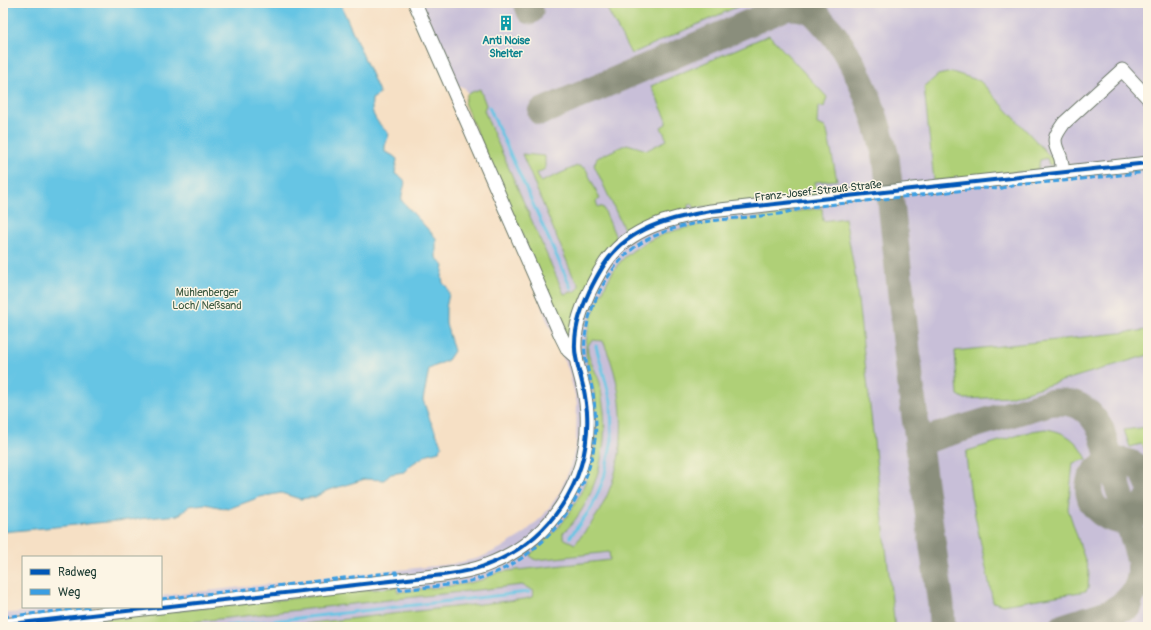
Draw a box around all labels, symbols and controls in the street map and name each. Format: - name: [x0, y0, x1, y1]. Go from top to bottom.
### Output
- building icon: Anti Noise Shelter: [497, 14, 515, 32]
- place label: Anti Noise Shelter: [482, 34, 530, 60]
- street label: Franz-Josef-Strauß Straße: [754, 178, 883, 204]
- park label: Mühlenberger Loch/ Neßsand: [172, 286, 242, 312]
- legend: [22, 556, 162, 608]
- text: Radweg: [58, 565, 96, 580]
- text: Weg: [58, 585, 80, 600]

